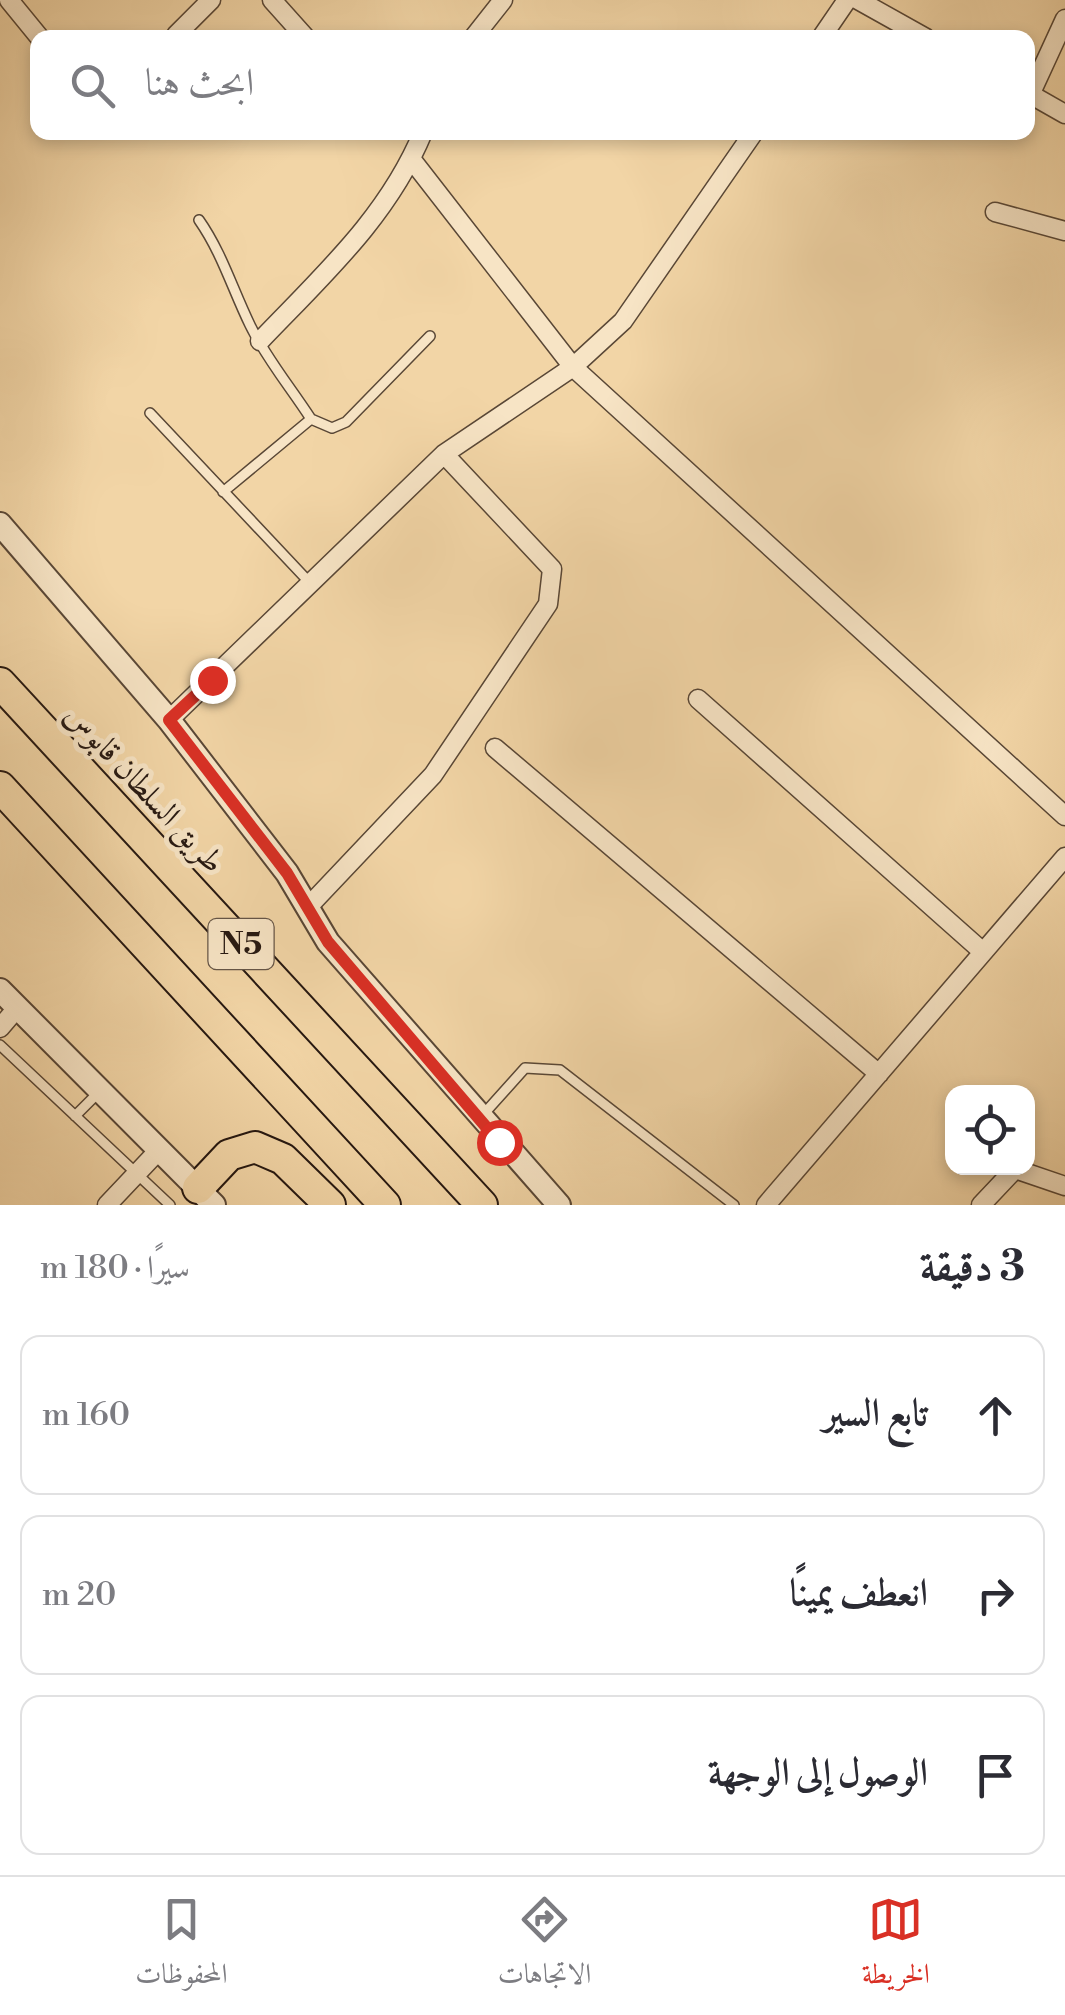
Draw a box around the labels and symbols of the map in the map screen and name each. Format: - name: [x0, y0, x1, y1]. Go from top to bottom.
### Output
- route end: [190, 658, 236, 704]
- street label: طريق السلطان قابوس: [55, 695, 233, 882]
- road number: N5: [208, 919, 274, 969]
- route start: [477, 1120, 523, 1166]

